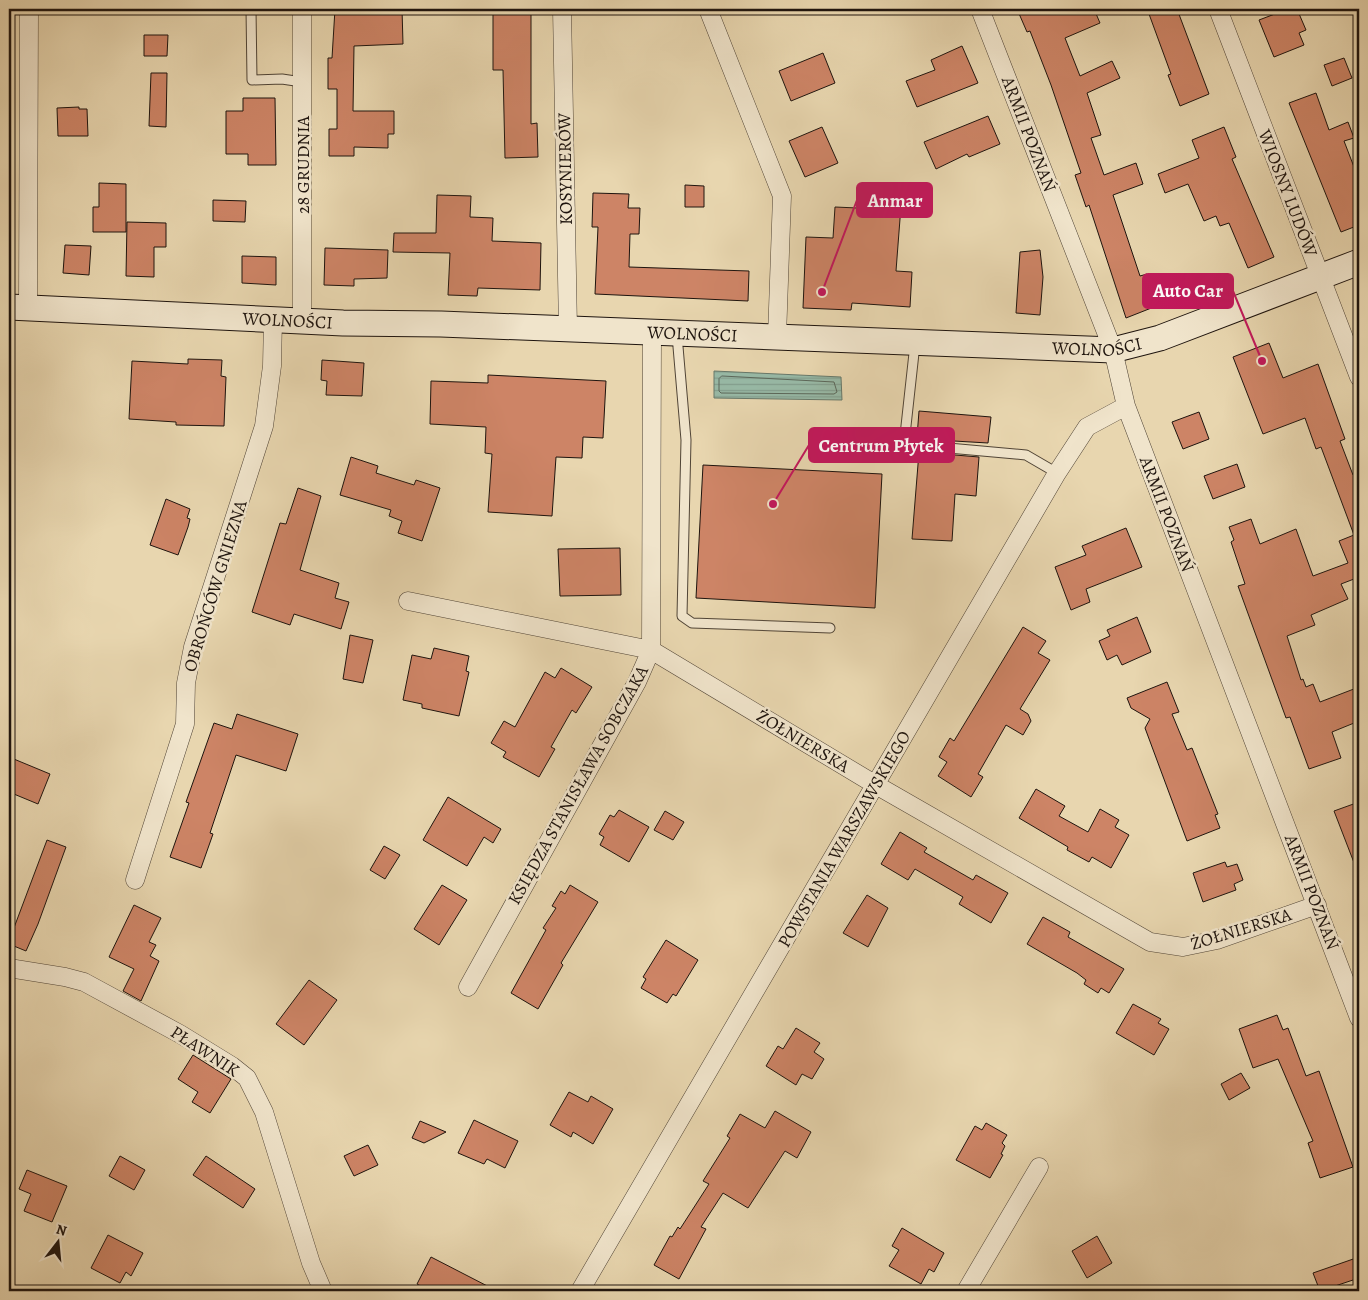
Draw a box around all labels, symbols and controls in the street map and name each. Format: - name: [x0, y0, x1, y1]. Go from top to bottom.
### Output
- street label: ARMII POZNAŃ: [996, 72, 1062, 195]
- street label: KOSYNIERÓW: [552, 112, 578, 225]
- street label: 28 GRUDNIA: [291, 115, 315, 214]
- street label: WIOSNY LUDÓW: [1252, 125, 1323, 260]
- callout: Anmar: [857, 183, 932, 217]
- text: Anmar: [866, 188, 923, 214]
- callout: Auto Car: [1143, 274, 1233, 308]
- text: Auto Car: [1152, 278, 1223, 304]
- street label: WOLNOŚCI: [241, 306, 333, 334]
- street label: WOLNOŚCI: [646, 320, 738, 347]
- street label: WOLNOŚCI: [1051, 331, 1144, 362]
- callout: Centrum Płytek: [809, 428, 954, 462]
- text: Centrum Płytek: [819, 433, 944, 459]
- street label: ARMII POZNAŃ: [1134, 452, 1200, 575]
- street label: OBROŃCÓW GNIEZNA: [177, 497, 253, 675]
- street label: KSIĘDZA STANISŁAWA SOBCZAKA: [502, 661, 654, 909]
- street label: ŻOŁNIERSKA: [752, 704, 854, 778]
- street label: POWSTANIA WARSZAWSKIEGO: [772, 726, 916, 952]
- street label: ARMII POZNAŃ: [1279, 830, 1345, 953]
- street label: ŻOŁNIERSKA: [1188, 902, 1295, 956]
- street label: PŁAWNIK: [166, 1020, 245, 1083]
- north arrow: [32, 1218, 82, 1268]
- text: N: [54, 1219, 69, 1241]

